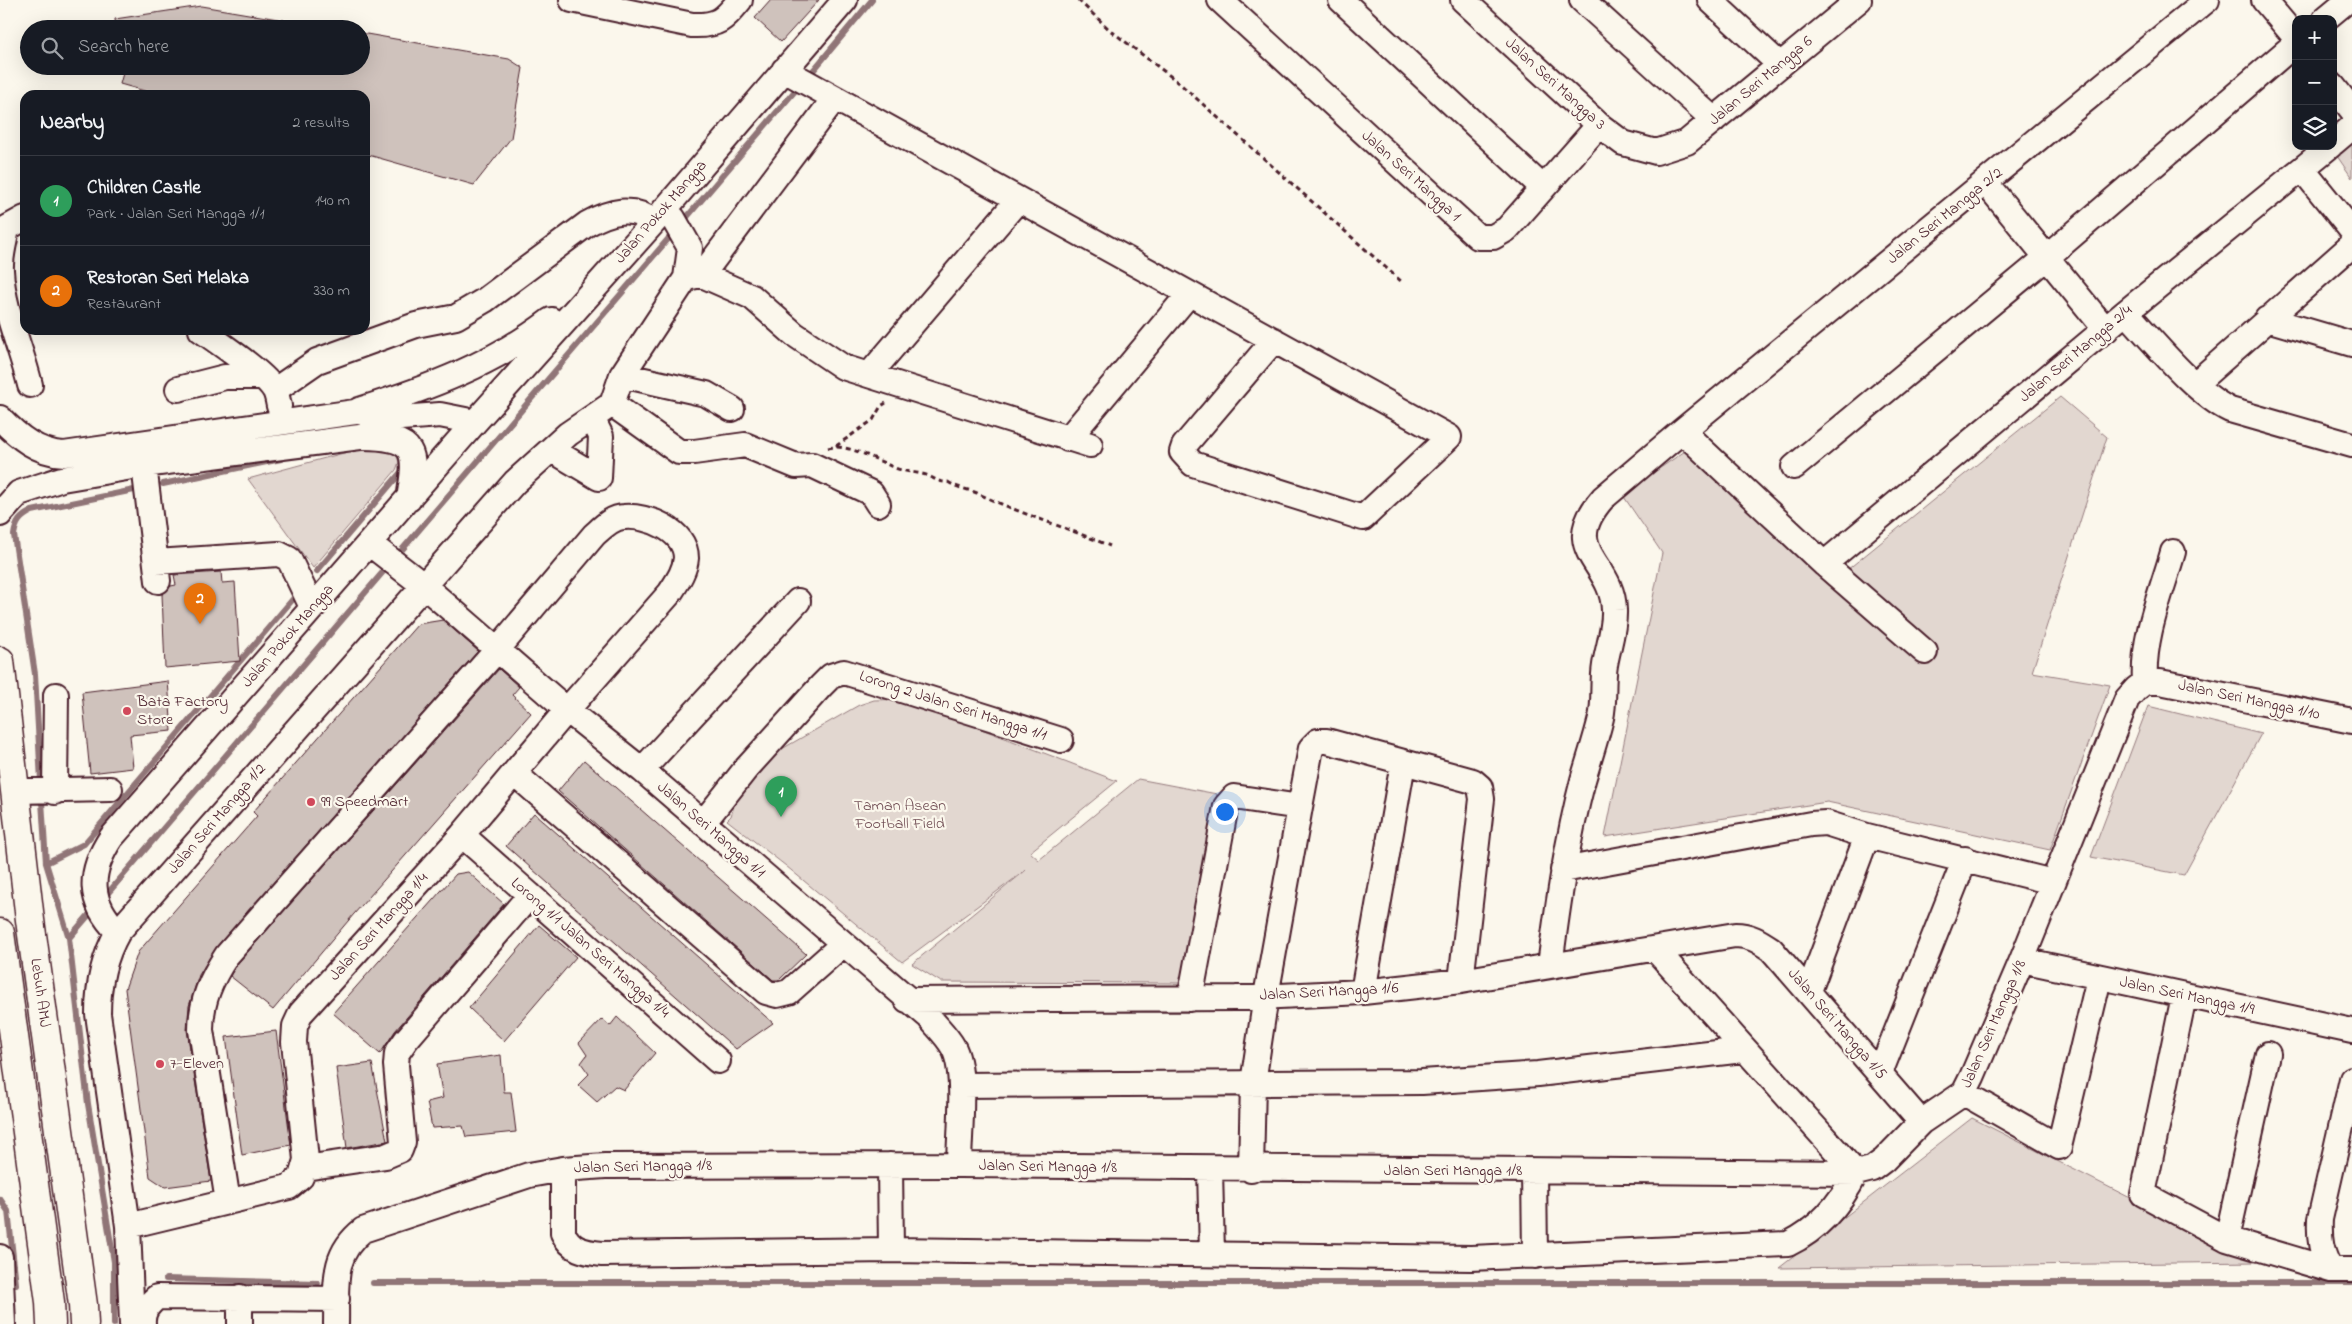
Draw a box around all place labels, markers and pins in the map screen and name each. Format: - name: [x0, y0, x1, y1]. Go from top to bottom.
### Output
- pin: 2: [184, 583, 216, 624]
- place label: Bata Factory Store: [136, 690, 228, 732]
- marker: Bata Factory Store: [121, 705, 133, 717]
- pin: 1: [765, 776, 797, 817]
- place label: 99 Speedmart: [321, 790, 409, 814]
- marker: 99 Speedmart: [305, 796, 317, 808]
- place label: 7-Eleven: [170, 1052, 224, 1076]
- marker: 7-Eleven: [154, 1058, 166, 1070]

